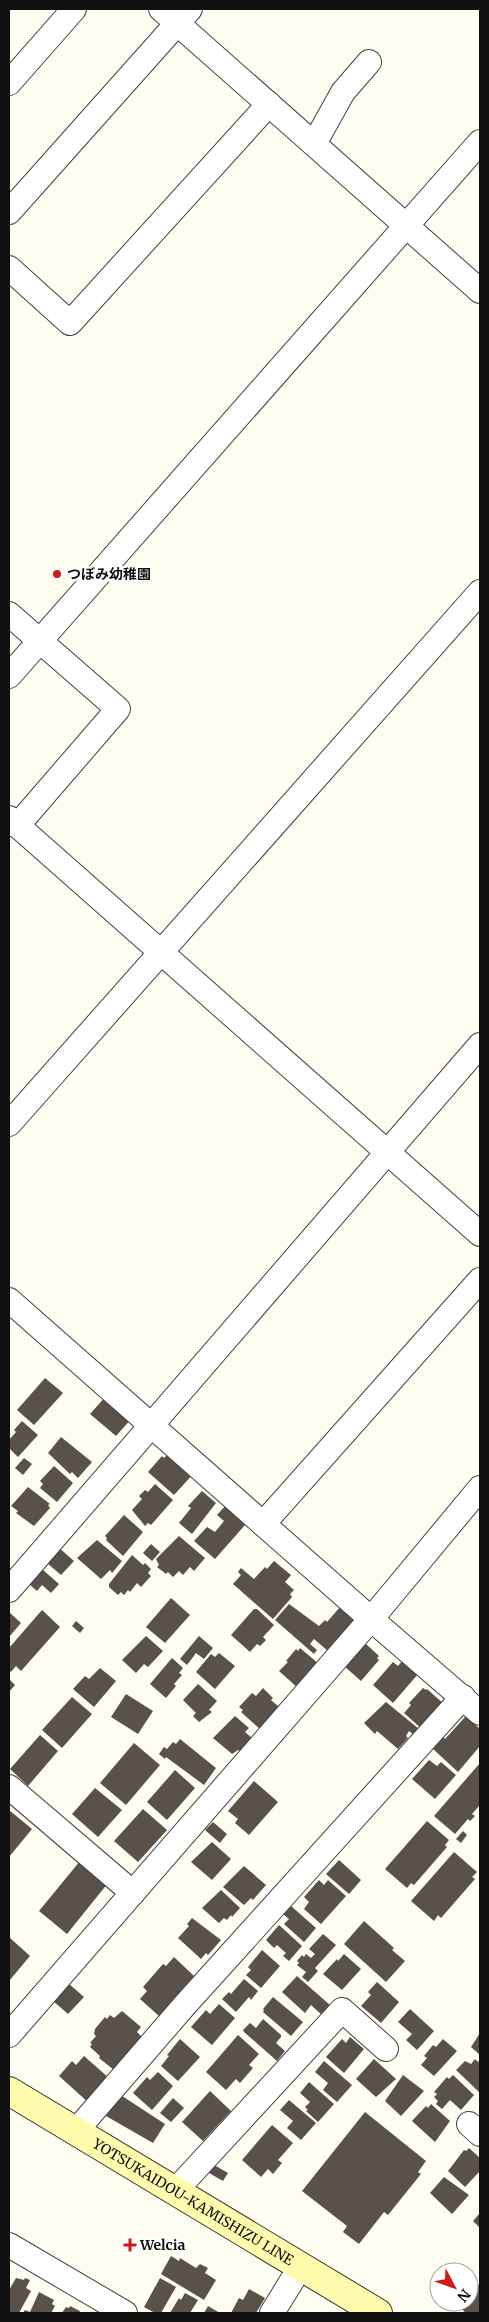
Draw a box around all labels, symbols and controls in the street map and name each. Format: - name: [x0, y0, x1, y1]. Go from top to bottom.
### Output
- place label: つぼみ幼稚園: [67, 565, 151, 583]
- marker: つぼみ幼稚園: [51, 568, 63, 580]
- street label: YOTSUKAIDOU-KAMISHIZU LINE: [89, 2134, 297, 2269]
- place label: Welcia: [139, 2236, 186, 2254]
- marker: Welcia: [124, 2239, 136, 2251]
- north arrow: [429, 2262, 479, 2312]
- text: N: [453, 2285, 474, 2306]

